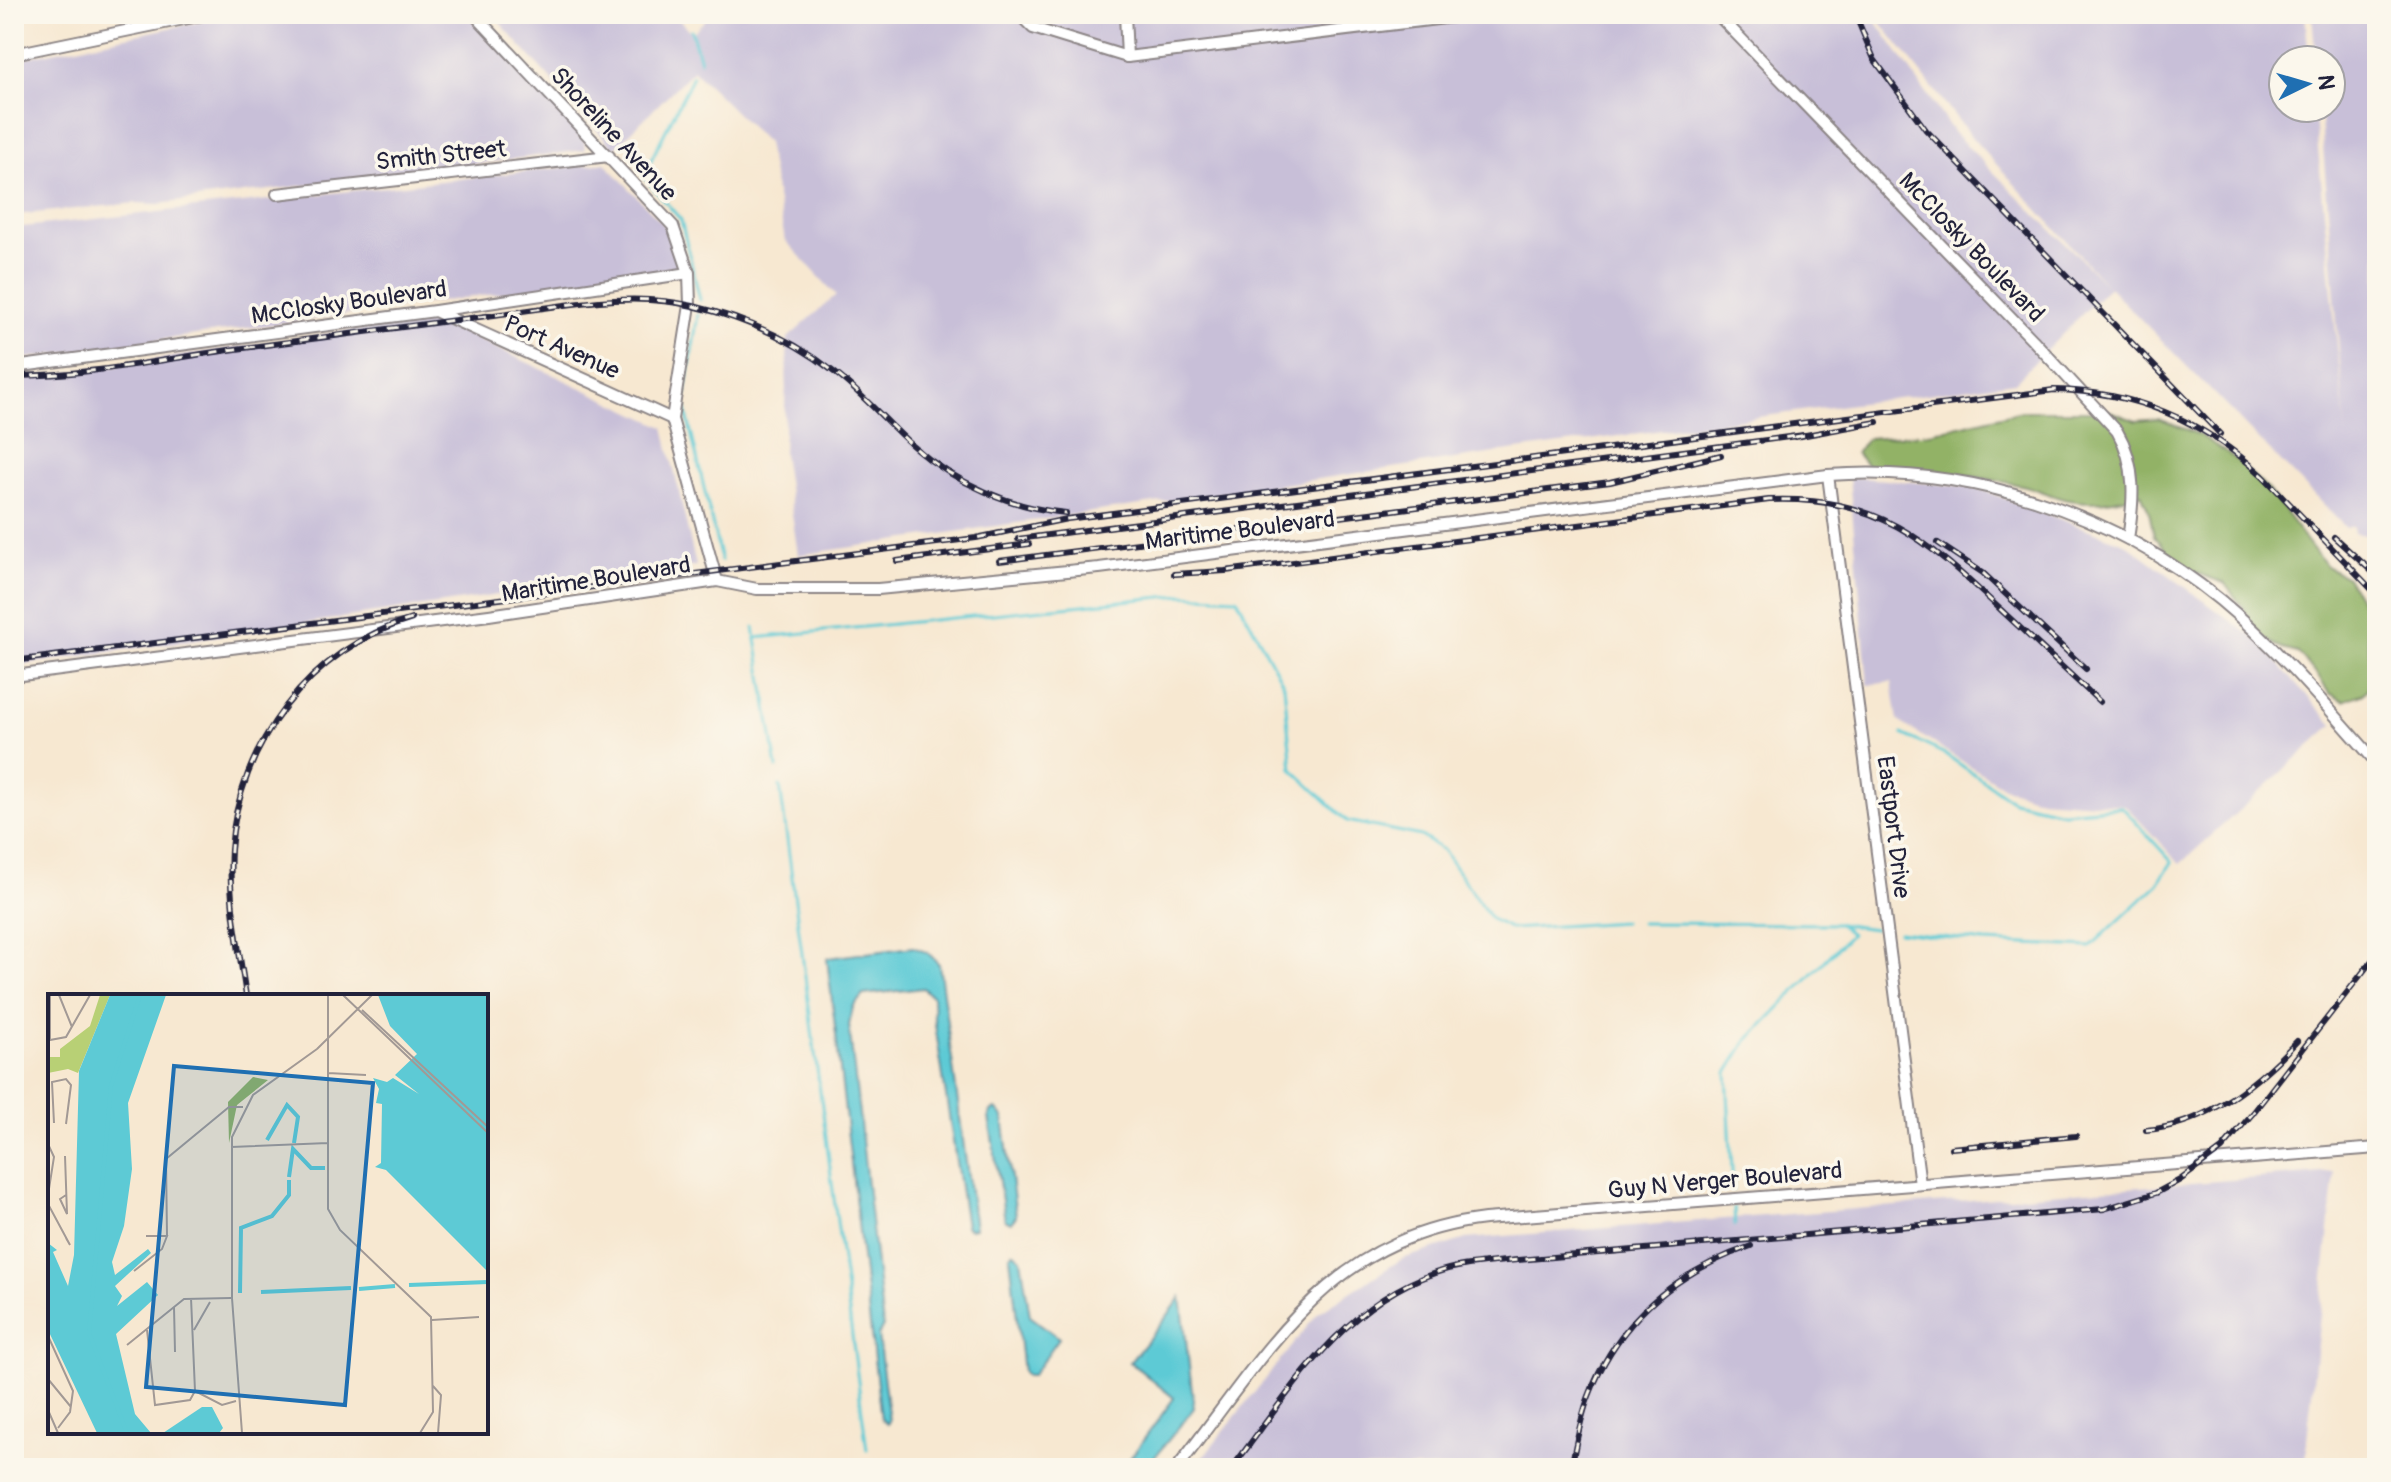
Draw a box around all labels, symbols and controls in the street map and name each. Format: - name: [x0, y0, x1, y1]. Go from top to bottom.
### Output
- north arrow: [2267, 44, 2347, 124]
- street label: Shoreline Avenue: [544, 61, 683, 207]
- text: N: [2311, 74, 2341, 91]
- street label: Smith Street: [374, 134, 508, 177]
- street label: McClosky Boulevard: [1893, 166, 2050, 328]
- street label: McClosky Boulevard: [250, 274, 449, 331]
- street label: Port Avenue: [500, 309, 624, 386]
- street label: Maritime Boulevard: [1144, 504, 1337, 557]
- street label: Maritime Boulevard: [500, 550, 693, 609]
- street label: Eastport Drive: [1870, 754, 1917, 900]
- inset map: [48, 994, 488, 1434]
- street label: Guy N Verger Boulevard: [1607, 1156, 1843, 1205]

